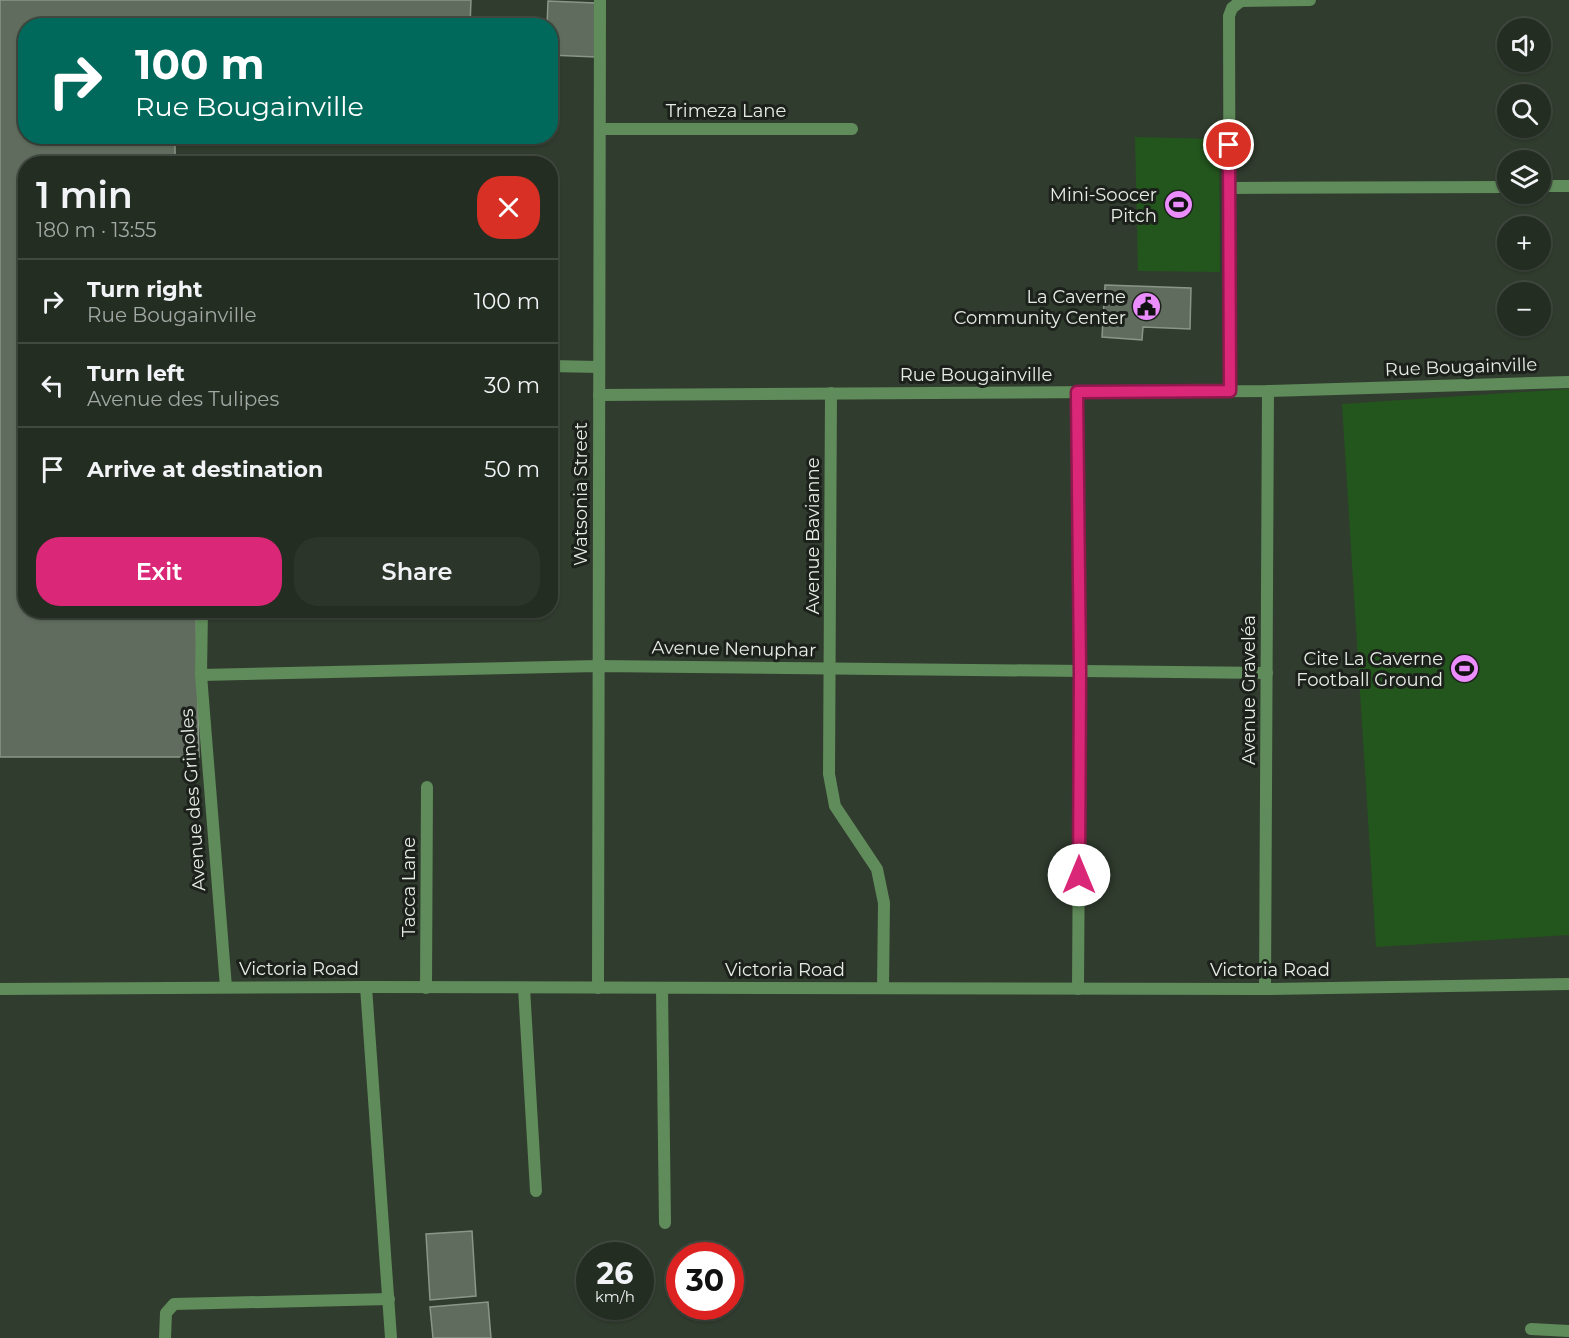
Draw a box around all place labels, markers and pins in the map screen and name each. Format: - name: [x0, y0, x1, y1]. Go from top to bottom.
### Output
- pin: [1203, 119, 1254, 170]
- place label: Mini-Soocer Pitch: [1050, 184, 1157, 227]
- sports icon: Mini-Soocer Pitch: [1162, 189, 1194, 221]
- place label: La Caverne Community Center: [954, 286, 1126, 329]
- public building icon: La Caverne Community Center: [1131, 291, 1163, 323]
- place label: Cite La Caverne Football Ground: [1296, 648, 1443, 691]
- sports icon: Cite La Caverne Football Ground: [1448, 653, 1480, 685]

